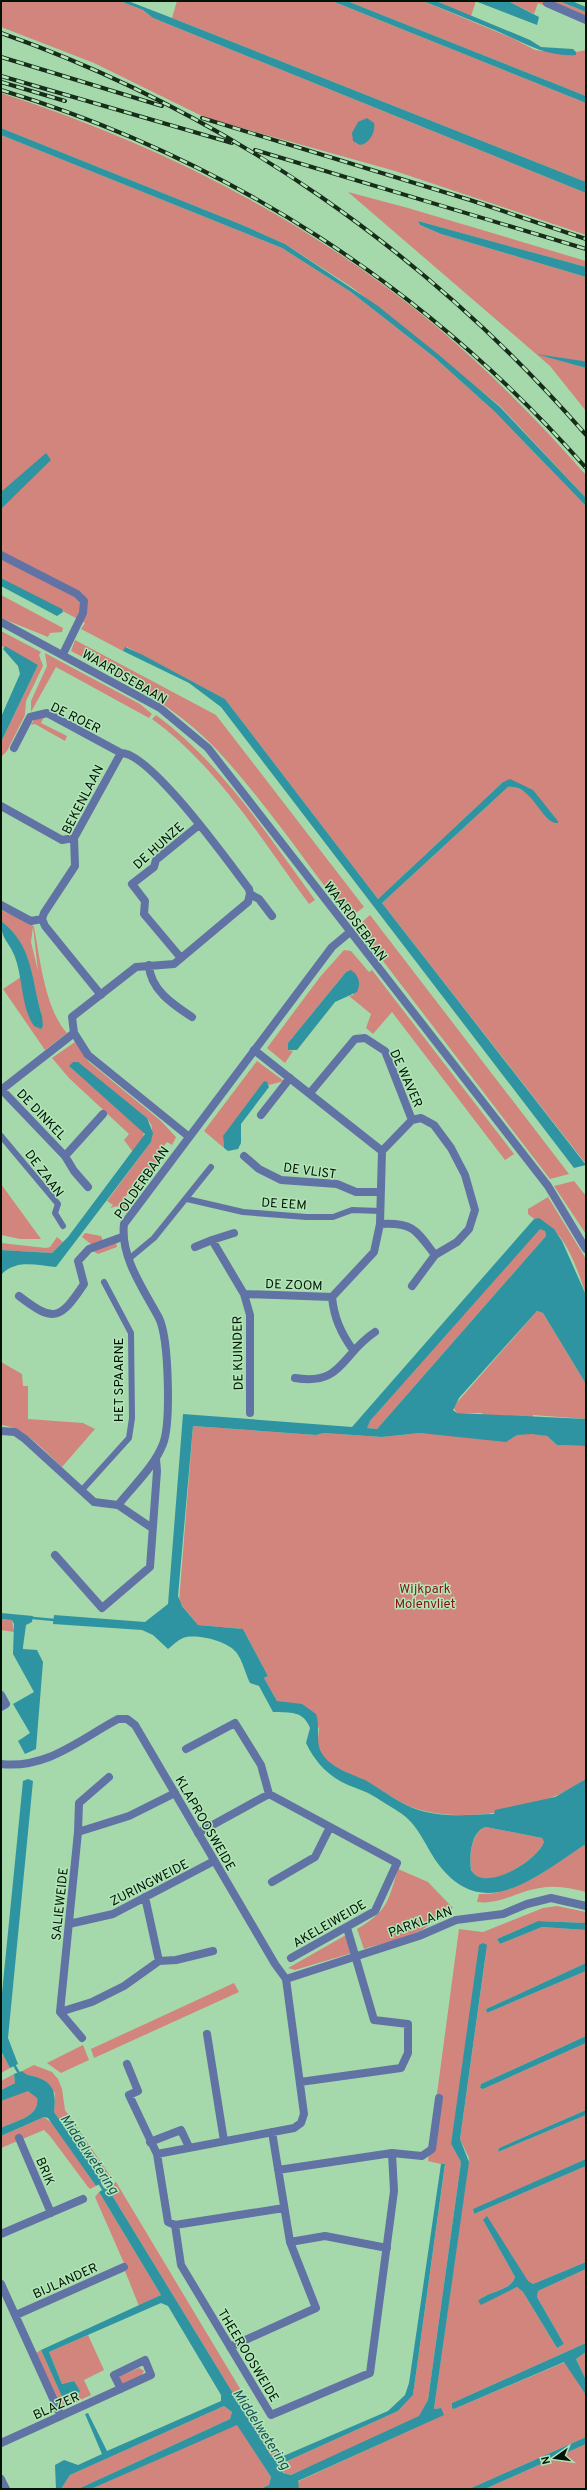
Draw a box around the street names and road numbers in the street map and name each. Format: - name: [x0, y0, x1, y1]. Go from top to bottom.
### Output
- street label: WAARDSEBAAN: [79, 647, 169, 709]
- street label: DE ROER: [47, 700, 103, 738]
- street label: BEKENLAAN: [59, 763, 108, 837]
- street label: DE HUNZE: [131, 820, 188, 873]
- street label: WAARDSEBAAN: [319, 879, 390, 965]
- street label: DE WAVER: [385, 1047, 425, 1110]
- street label: DE DINKEL: [12, 1087, 69, 1144]
- street label: POLDERBAAN: [112, 1144, 174, 1223]
- street label: DE ZAAN: [21, 1148, 66, 1201]
- street label: DE VLIST: [282, 1160, 337, 1184]
- street label: DE EEM: [261, 1195, 307, 1215]
- street label: DE ZOOM: [265, 1277, 323, 1295]
- street label: DE KUINDER: [230, 1315, 248, 1390]
- street label: HET SPAARNE: [112, 1338, 128, 1422]
- street label: KLAPROOSWEIDE: [171, 1774, 238, 1874]
- street label: ZURINGWEIDE: [108, 1857, 192, 1911]
- street label: SALIEWEIDE: [49, 1867, 73, 1941]
- street label: AKELEIWEIDE: [290, 1897, 370, 1952]
- street label: PARKLAAN: [387, 1904, 455, 1942]
- street label: BRIK: [31, 2155, 57, 2188]
- street label: BIJLANDER: [31, 2260, 101, 2303]
- street label: THEEROOSWEIDE: [213, 2307, 281, 2406]
- street label: BLAZER: [31, 2389, 83, 2424]

